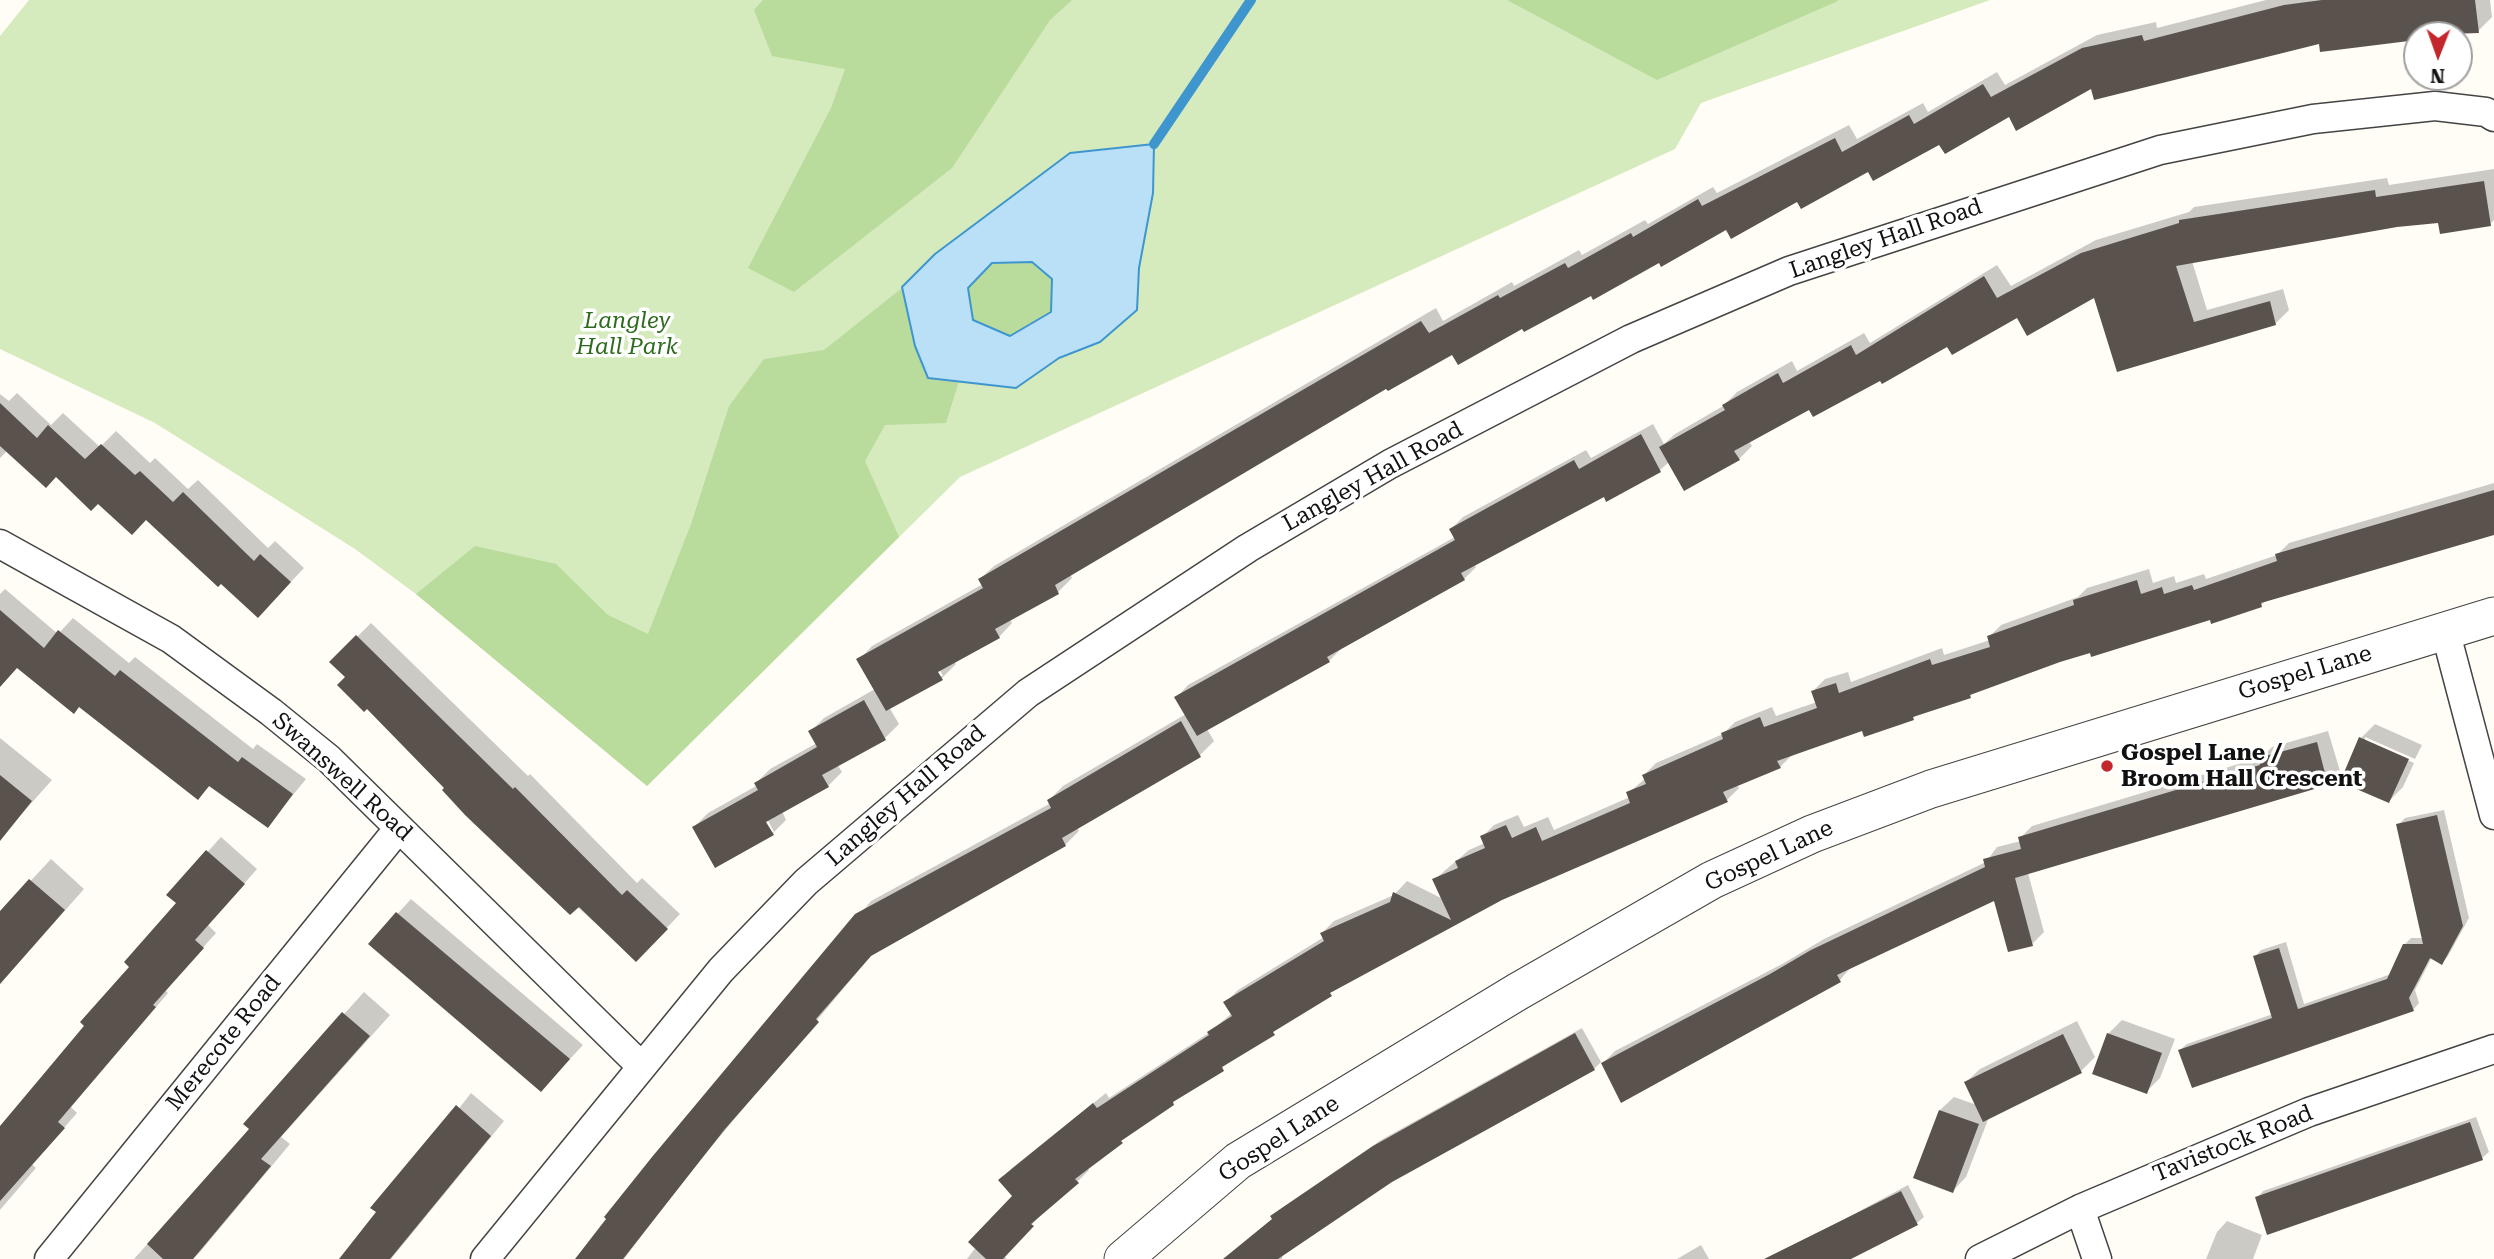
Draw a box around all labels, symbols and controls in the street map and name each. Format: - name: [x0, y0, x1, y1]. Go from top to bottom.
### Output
- north arrow: [2403, 21, 2473, 91]
- text: N: [2430, 64, 2445, 87]
- street label: Langley Hall Road: [1786, 193, 1986, 285]
- park label: Langley Hall Park: [576, 307, 678, 361]
- street label: Langley Hall Road: [1278, 416, 1468, 538]
- street label: Gospel Lane: [2235, 640, 2375, 706]
- street label: Swanswell Road: [266, 707, 418, 847]
- street label: Langley Hall Road: [821, 719, 991, 873]
- place label: Gospel Lane / Broom Hall Crescent: [2121, 739, 2362, 793]
- marker: Gospel Lane / Broom Hall Crescent: [2099, 758, 2115, 774]
- street label: Gospel Lane: [1701, 814, 1837, 898]
- street label: Merecote Road: [161, 970, 287, 1116]
- street label: Gospel Lane: [1214, 1090, 1344, 1188]
- street label: Tavistock Road: [2149, 1099, 2317, 1189]

